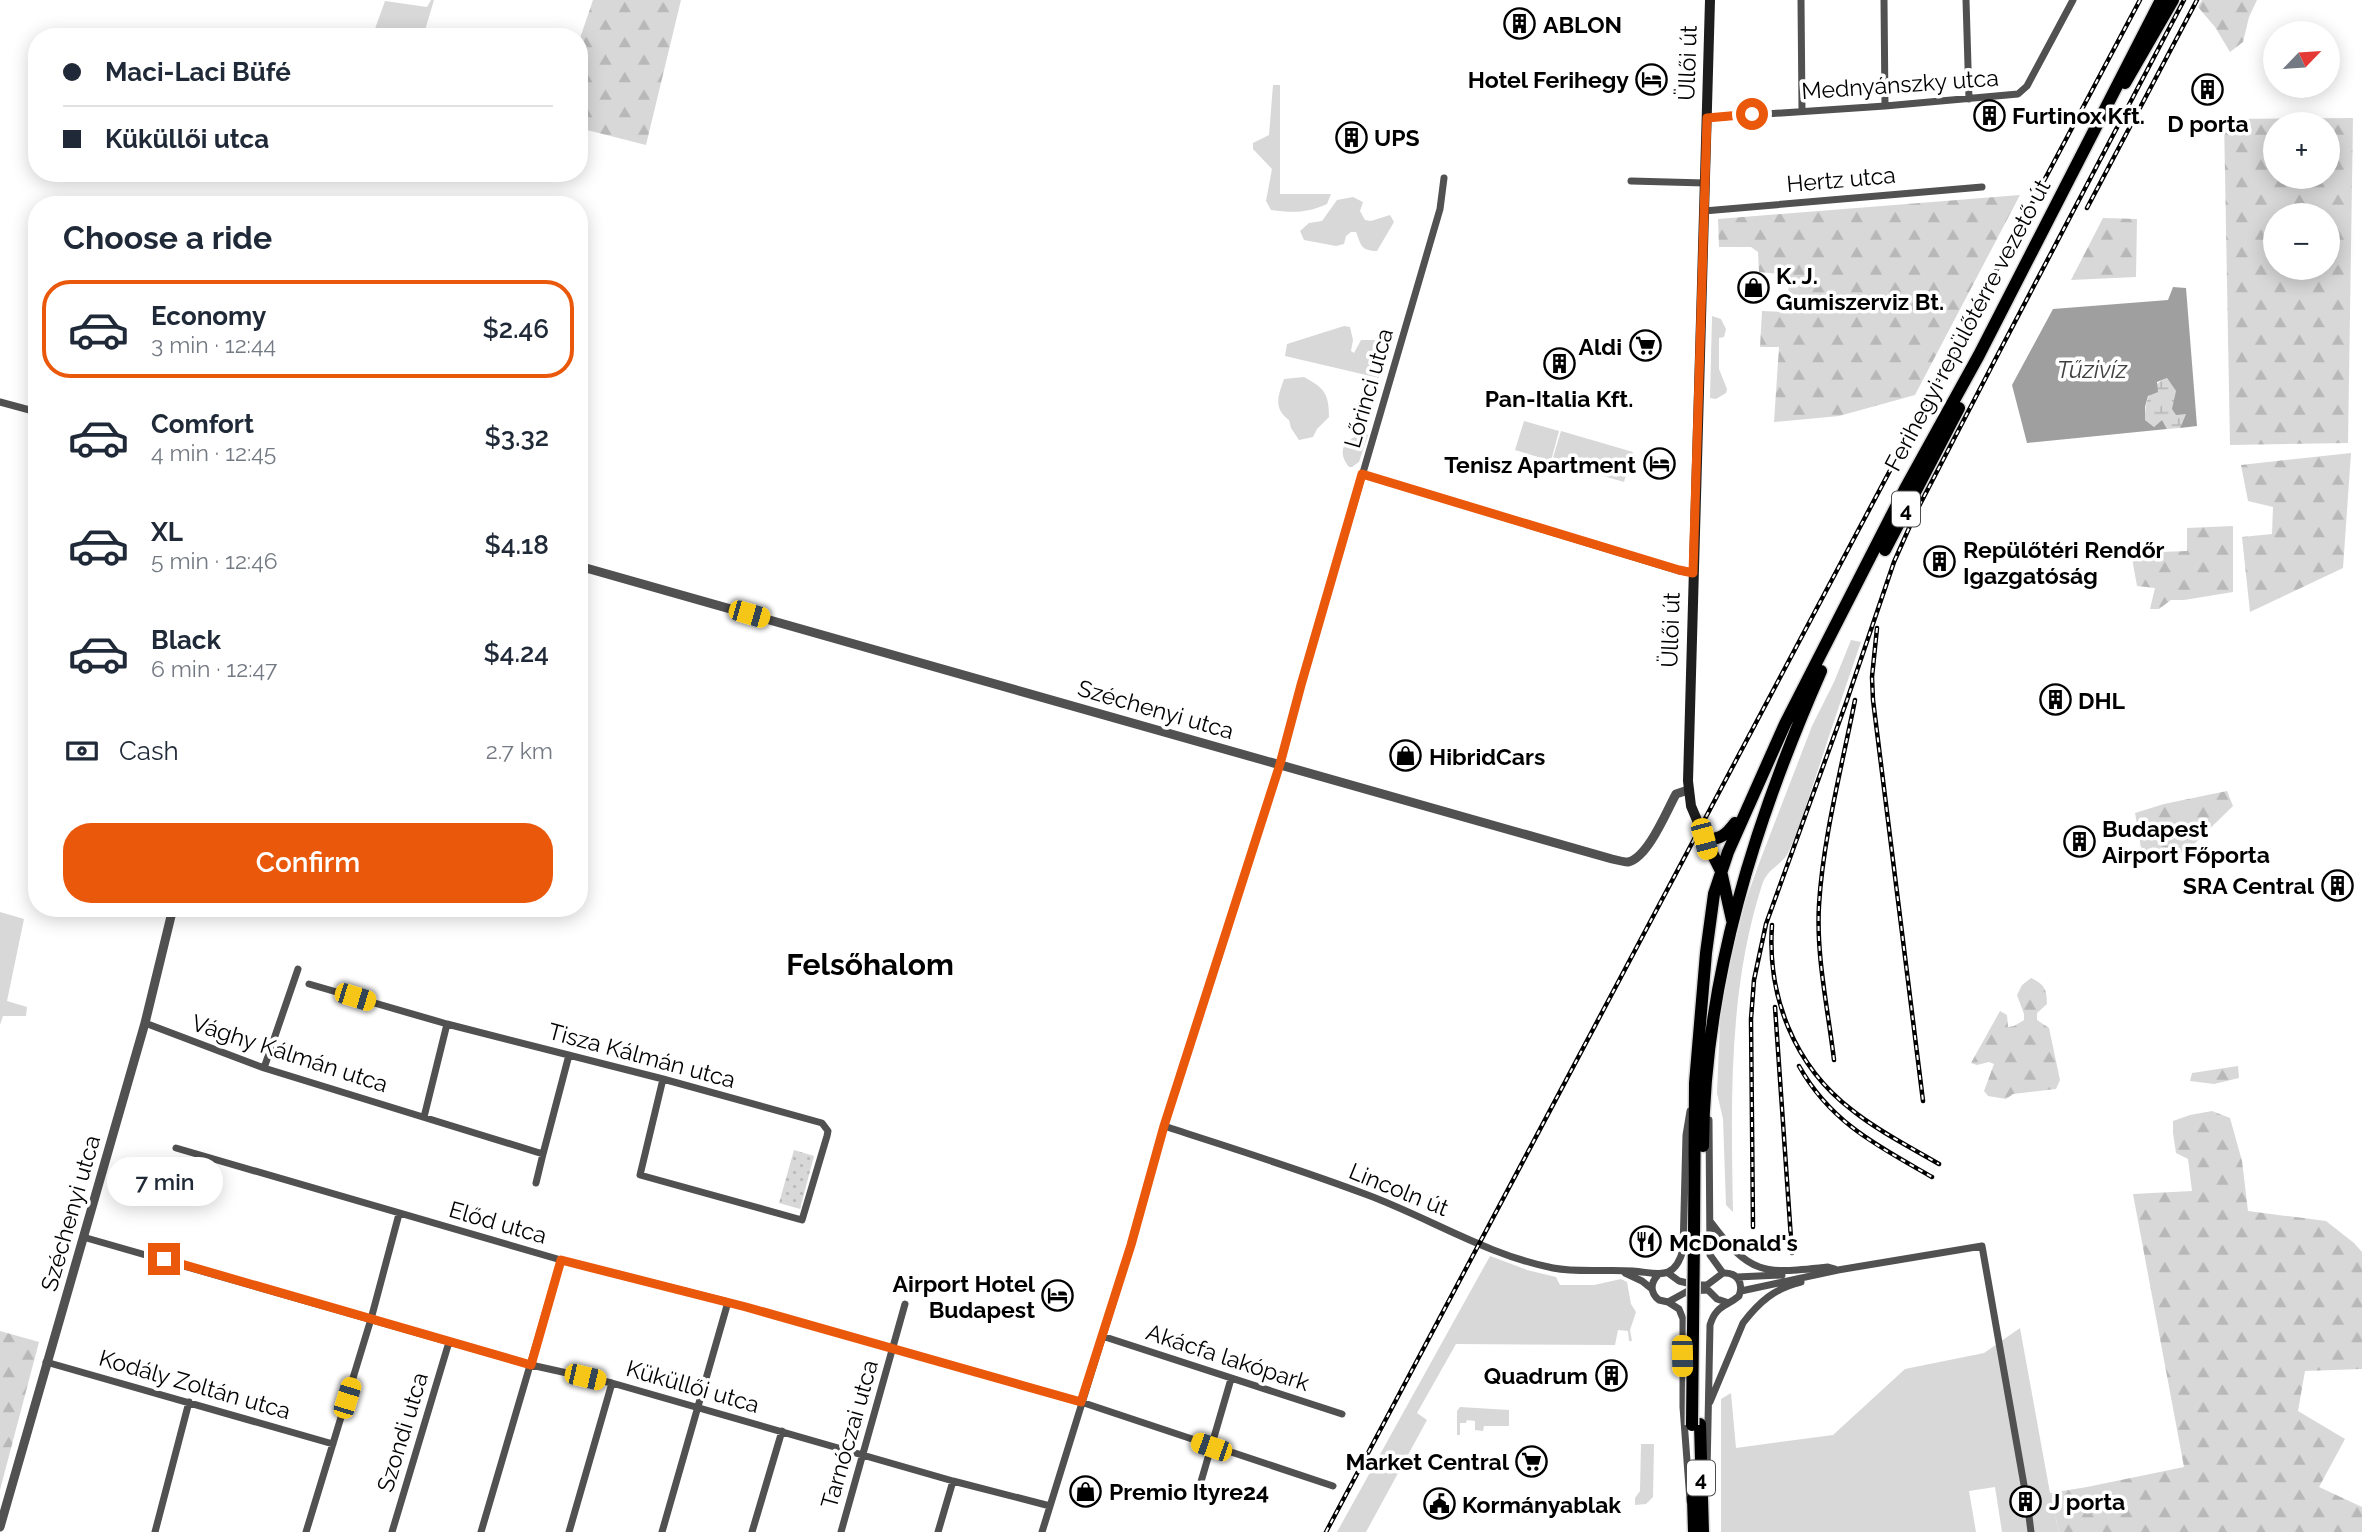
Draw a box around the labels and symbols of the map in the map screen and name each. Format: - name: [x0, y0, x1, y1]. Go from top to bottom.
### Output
- building icon: ABLON: [1503, 7, 1537, 41]
- place label: ABLON: [1543, 11, 1622, 38]
- north arrow: [2263, 21, 2340, 98]
- street label: Üllői út: [1672, 24, 1702, 101]
- hotel icon: Hotel Ferihegy: [1635, 62, 1669, 96]
- street label: Mednyánszky utca: [1800, 64, 2000, 104]
- place label: Hotel Ferihegy: [1468, 66, 1629, 93]
- building icon: D porta: [2191, 72, 2225, 106]
- route start: [1736, 98, 1768, 130]
- building icon: Furtinox Kft.: [1972, 98, 2006, 132]
- place label: Furtinox Kft.: [2012, 102, 2145, 129]
- place label: D porta: [2167, 110, 2249, 137]
- building icon: UPS: [1334, 120, 1368, 154]
- place label: UPS: [1374, 124, 1420, 151]
- street label: Hertz utca: [1785, 161, 1897, 197]
- street label: Ferihegyi repülőtérre vezető út: [1878, 174, 2056, 475]
- place label: K. J. Gumiszerviz Bt.: [1776, 262, 1944, 315]
- shop icon: K. J. Gumiszerviz Bt.: [1736, 271, 1770, 305]
- street label: Lőrinci utca: [1338, 325, 1398, 451]
- supermarket icon: Aldi: [1628, 329, 1662, 363]
- place label: Aldi: [1579, 333, 1622, 360]
- building icon: Pan-Italia Kft.: [1542, 347, 1576, 381]
- water label: Tűzivíz: [2057, 355, 2128, 384]
- place label: Pan-Italia Kft.: [1485, 385, 1633, 412]
- hotel icon: Tenisz Apartment: [1642, 447, 1676, 481]
- place label: Tenisz Apartment: [1444, 451, 1636, 478]
- road number: 4: [1892, 491, 1920, 526]
- place label: Repülőtéri Rendőr Igazgatóság: [1963, 536, 2165, 589]
- building icon: Repülőtéri Rendőr Igazgatóság: [1923, 545, 1957, 579]
- street label: Üllői út: [1655, 591, 1685, 668]
- car: [726, 598, 773, 630]
- street label: Széchenyi utca: [1075, 674, 1237, 744]
- building icon: DHL: [2038, 683, 2072, 717]
- place label: DHL: [2078, 687, 2126, 714]
- shop icon: HibridCars: [1389, 739, 1423, 773]
- place label: HibridCars: [1429, 743, 1545, 770]
- place label: Budapest Airport Főporta: [2102, 815, 2270, 868]
- car: [1689, 816, 1720, 862]
- building icon: Budapest Airport Főporta: [2062, 824, 2096, 858]
- building icon: SRA Central: [2320, 868, 2354, 902]
- place label: SRA Central: [2183, 872, 2315, 899]
- district label: Felsőhalom: [786, 947, 954, 982]
- car: [332, 981, 379, 1013]
- street label: Vághy Kálmán utca: [188, 1009, 392, 1097]
- street label: Tisza Kálmán utca: [545, 1017, 739, 1093]
- street label: Széchenyi utca: [35, 1132, 105, 1294]
- street label: Lincoln út: [1345, 1157, 1453, 1221]
- callout: 7 min: [106, 1158, 222, 1206]
- street label: Előd utca: [446, 1195, 550, 1249]
- restaurant icon: McDonald's: [1629, 1225, 1663, 1259]
- place label: McDonald's: [1669, 1229, 1798, 1256]
- route end: [148, 1243, 180, 1275]
- place label: Airport Hotel Budapest: [893, 1270, 1036, 1323]
- hotel icon: Airport Hotel Budapest: [1041, 1279, 1075, 1313]
- street label: Akácfa lakópark: [1143, 1318, 1313, 1396]
- car: [1672, 1335, 1693, 1377]
- street label: Kodály Zoltán utca: [96, 1344, 294, 1424]
- street label: Küküllői utca: [623, 1354, 763, 1418]
- street label: Tarnóczai utca: [815, 1357, 883, 1511]
- building icon: Quadrum: [1594, 1358, 1628, 1392]
- car: [563, 1362, 608, 1392]
- place label: Quadrum: [1484, 1362, 1588, 1389]
- street label: Szondi utca: [371, 1369, 433, 1495]
- car: [331, 1375, 364, 1421]
- car: [1188, 1430, 1235, 1464]
- supermarket icon: Market Central: [1515, 1444, 1549, 1478]
- place label: Market Central: [1345, 1448, 1510, 1475]
- road number: 4: [1687, 1460, 1715, 1496]
- shop icon: Premio Ityre24: [1069, 1474, 1103, 1508]
- place label: Premio Ityre24: [1109, 1478, 1269, 1505]
- building icon: J porta: [2009, 1484, 2043, 1518]
- public building icon: Kormányablak: [1422, 1487, 1456, 1521]
- place label: J porta: [2049, 1488, 2125, 1515]
- place label: Kormányablak: [1462, 1491, 1621, 1518]

